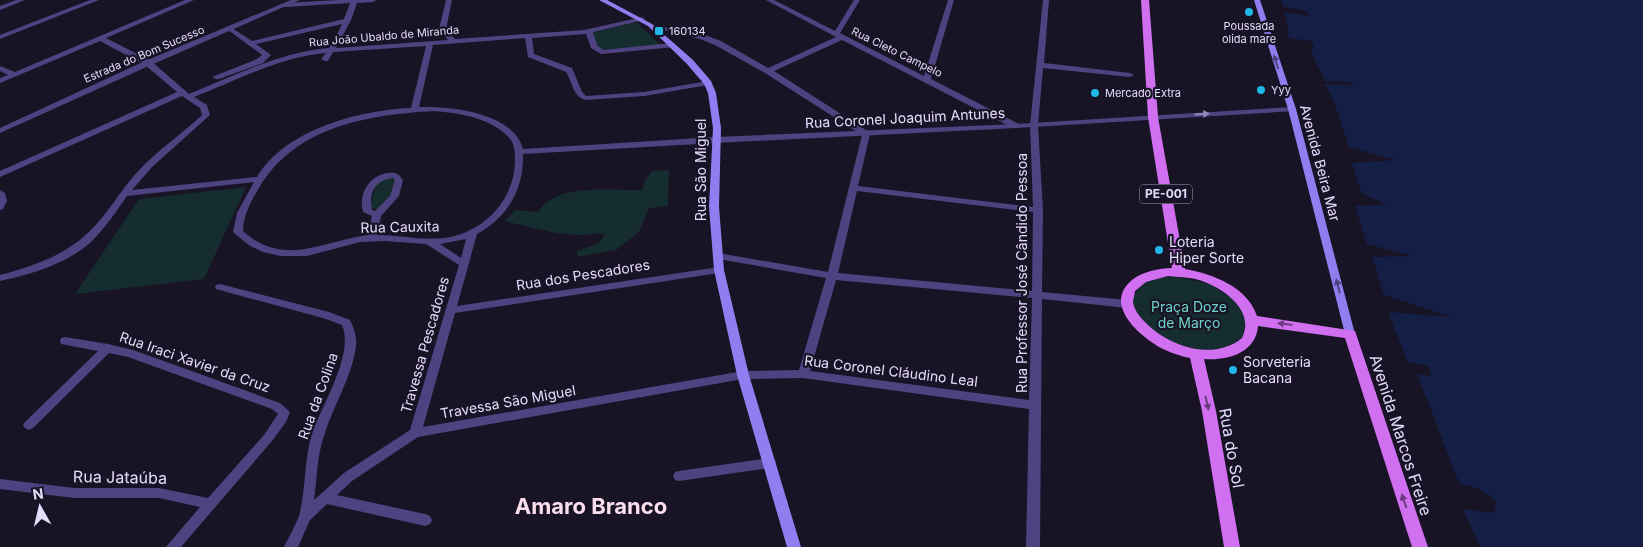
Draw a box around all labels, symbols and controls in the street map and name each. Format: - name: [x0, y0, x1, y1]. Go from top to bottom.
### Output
- marker: Poussada olida mare: [1243, 6, 1255, 18]
- place label: Poussada olida mare: [1222, 19, 1276, 46]
- street label: Estrada do Bom Sucesso: [82, 22, 207, 86]
- street label: Rua João Ubaldo de Miranda: [308, 22, 460, 50]
- place label: 160134: [669, 24, 706, 38]
- street label: Rua Cleto Campelo: [849, 24, 945, 80]
- marker: 160134: [653, 25, 665, 37]
- one-way arrow: [1272, 55, 1280, 70]
- place label: Yyy: [1271, 83, 1291, 97]
- marker: Yyy: [1255, 84, 1267, 96]
- place label: Mercado Extra: [1105, 86, 1181, 100]
- marker: Mercado Extra: [1089, 87, 1101, 99]
- street label: Avenida Beira Mar: [1297, 103, 1344, 223]
- street label: Rua Coronel Joaquim Antunes: [804, 104, 1005, 131]
- one-way arrow: [1194, 110, 1210, 118]
- street label: Rua São Miguel: [692, 119, 709, 221]
- street label: Rua Professor José Cândido Pessoa: [1013, 153, 1030, 393]
- road number: PE-001: [1140, 184, 1192, 203]
- street label: Rua Cauxita: [360, 217, 440, 236]
- place label: Loteria Hiper Sorte: [1169, 233, 1244, 266]
- marker: Loteria Hiper Sorte: [1153, 244, 1165, 256]
- street label: Rua dos Pescadores: [515, 256, 651, 293]
- street label: Travessa Pescadores: [397, 275, 452, 415]
- one-way arrow: [1334, 279, 1342, 294]
- park label: Praça Doze de Março: [1151, 298, 1227, 331]
- one-way arrow: [1276, 320, 1292, 328]
- street label: Rua Iraci Xavier da Cruz: [118, 328, 273, 395]
- street label: Rua da Colina: [294, 350, 341, 441]
- street label: Rua Coronel Cláudino Leal: [803, 351, 979, 390]
- street label: Avenida Marcos Freire: [1365, 352, 1437, 518]
- place label: Sorveteria Bacana: [1243, 353, 1311, 386]
- marker: Sorveteria Bacana: [1227, 364, 1239, 376]
- street label: Travessa São Miguel: [439, 381, 577, 422]
- one-way arrow: [1203, 395, 1211, 410]
- street label: Rua do Sol: [1215, 406, 1249, 490]
- street label: Rua Jataúba: [73, 466, 167, 488]
- north arrow: [15, 482, 65, 532]
- text: N: [32, 484, 45, 503]
- district label: Amaro Branco: [515, 493, 667, 519]
- one-way arrow: [1400, 493, 1408, 508]

